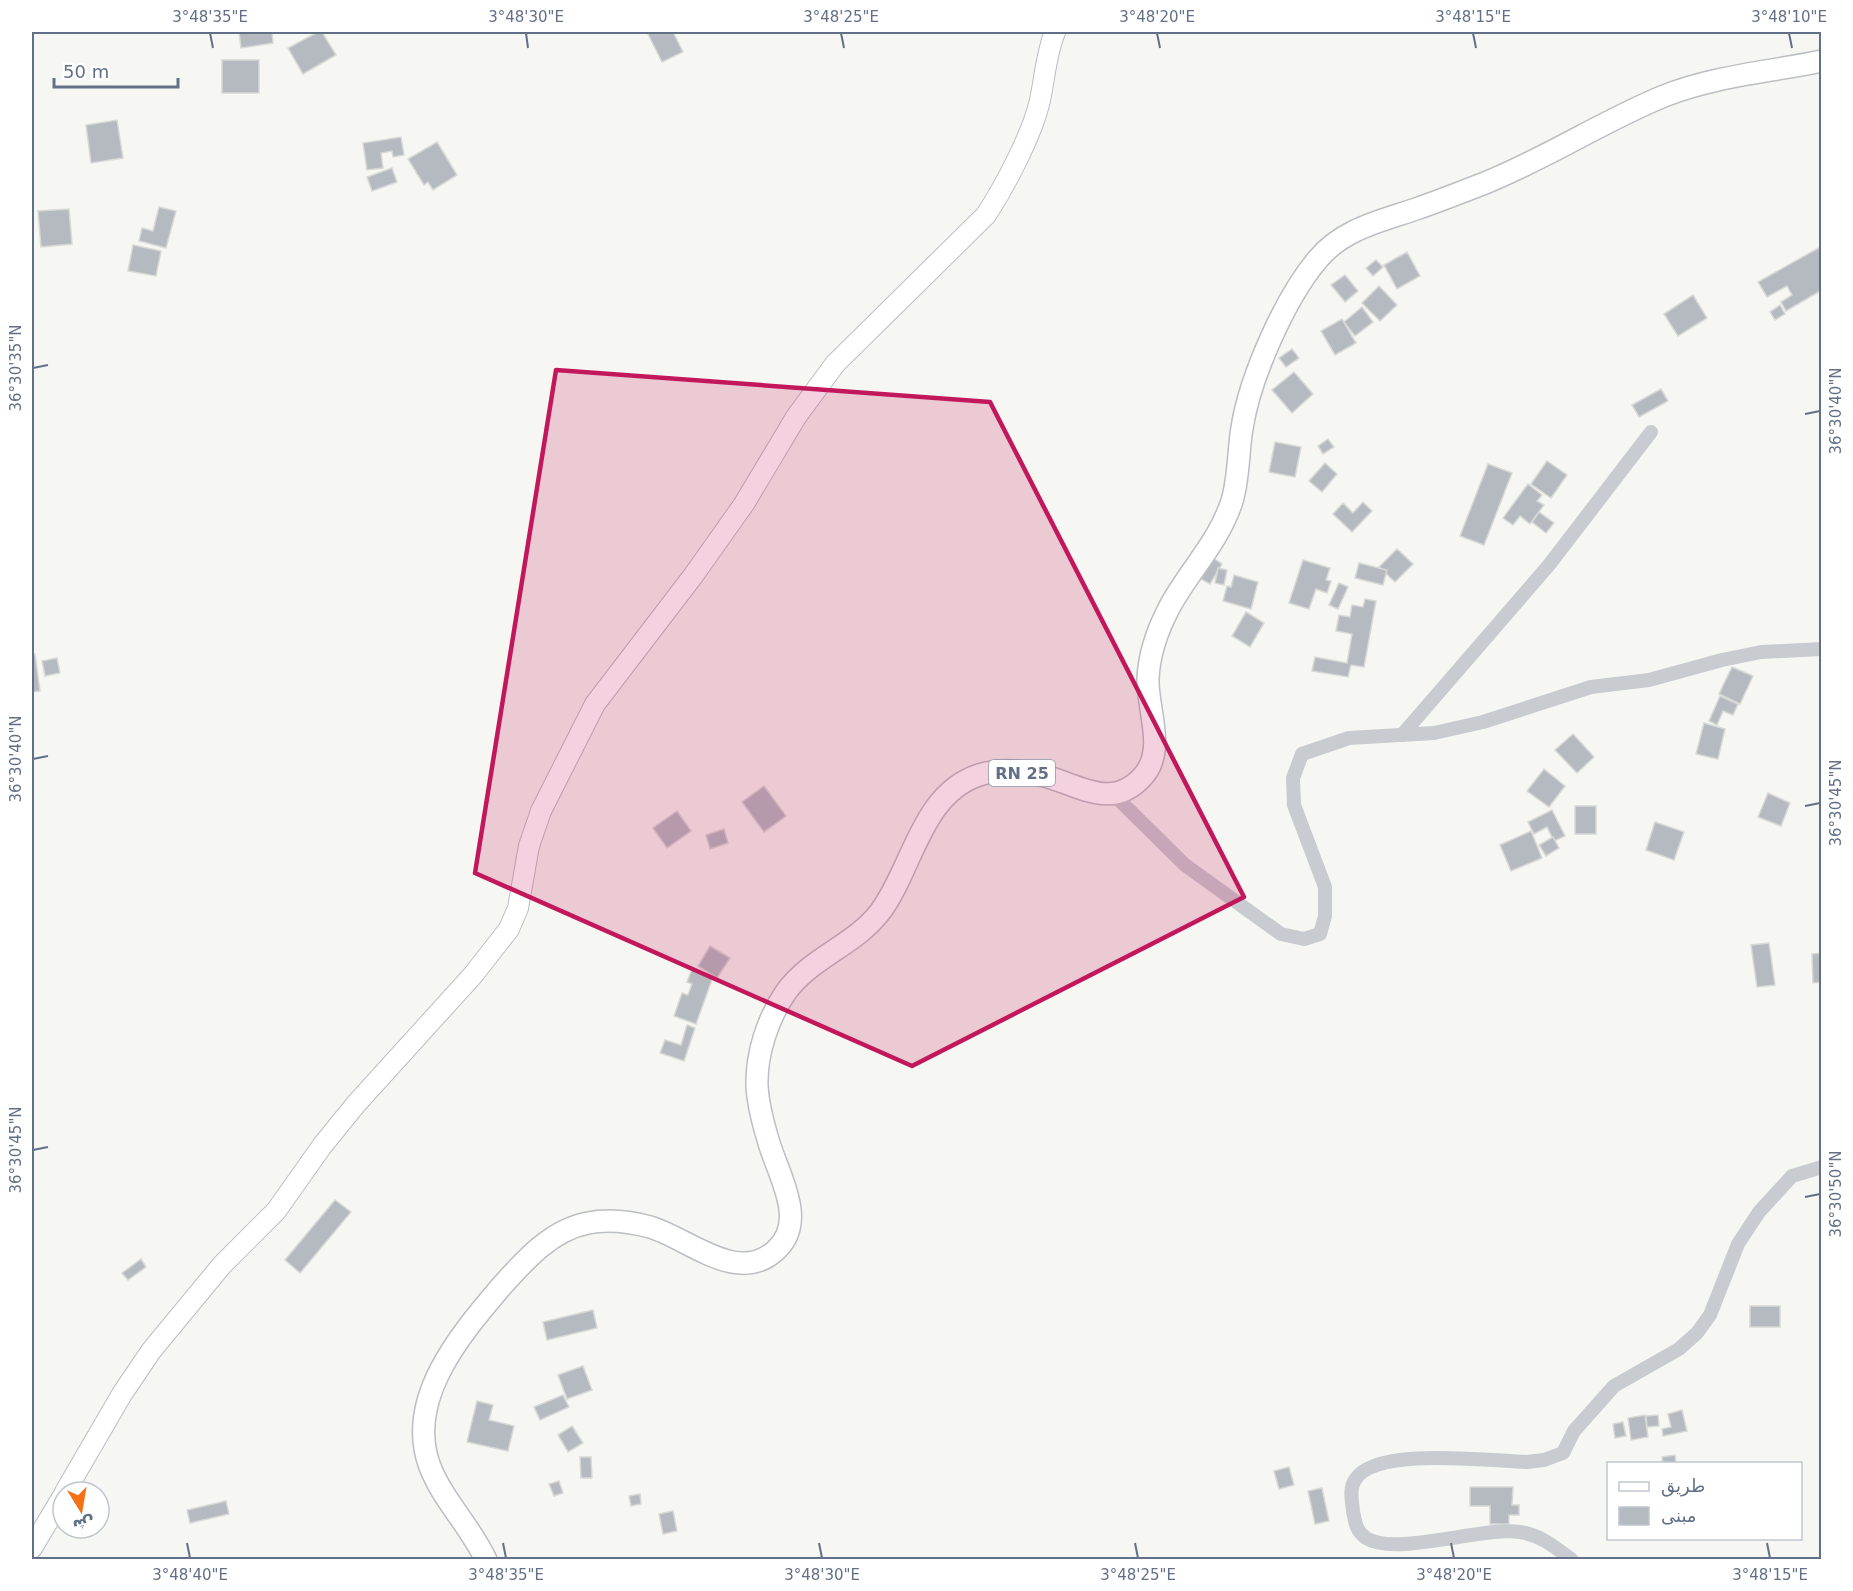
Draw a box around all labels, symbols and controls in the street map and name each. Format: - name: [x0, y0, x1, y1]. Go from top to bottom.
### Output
- text: 3°48'35"E: [172, 8, 248, 26]
- text: 3°48'30"E: [488, 8, 564, 26]
- text: 3°48'25"E: [803, 8, 879, 26]
- text: 3°48'20"E: [1119, 8, 1195, 26]
- text: 3°48'15"E: [1435, 8, 1511, 26]
- text: 3°48'10"E: [1751, 8, 1827, 26]
- scale bar: [54, 51, 178, 89]
- text: 50 m: [63, 61, 109, 82]
- text: 36°30'35"N: [7, 324, 25, 412]
- text: 36°30'40"N: [1827, 367, 1845, 455]
- text: 36°30'40"N: [7, 715, 25, 803]
- text: 36°30'45"N: [1827, 759, 1845, 847]
- road number: RN 25: [989, 760, 1055, 786]
- text: 36°30'45"N: [7, 1106, 25, 1194]
- text: 36°30'50"N: [1827, 1150, 1845, 1238]
- legend: [1607, 1462, 1802, 1540]
- text: طريق: [1661, 1475, 1705, 1497]
- north arrow: [51, 1480, 111, 1540]
- text: مبنى: [1661, 1505, 1697, 1526]
- text: ش: [71, 1513, 96, 1536]
- text: 3°48'40"E: [152, 1566, 228, 1584]
- text: 3°48'35"E: [468, 1566, 544, 1584]
- text: 3°48'30"E: [784, 1566, 860, 1584]
- text: 3°48'25"E: [1100, 1566, 1176, 1584]
- text: 3°48'20"E: [1416, 1566, 1492, 1584]
- text: 3°48'15"E: [1732, 1566, 1808, 1584]

